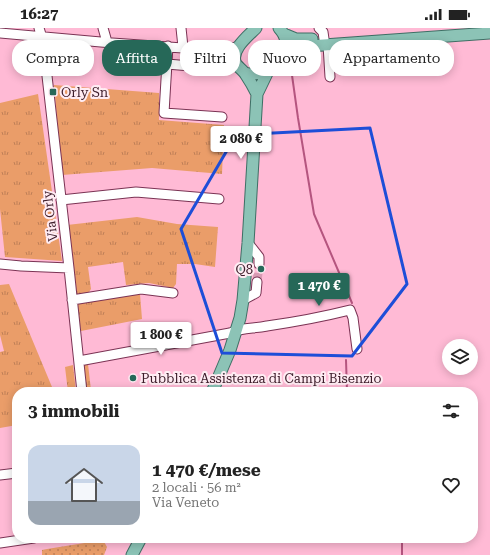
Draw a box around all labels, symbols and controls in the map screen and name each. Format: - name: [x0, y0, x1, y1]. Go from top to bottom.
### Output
- text: 16:27: [20, 5, 58, 23]
- chip: Compra: [12, 40, 94, 76]
- chip: Affitta: [102, 40, 172, 76]
- chip: Filtri: [180, 40, 240, 76]
- chip: Nuovo: [248, 40, 321, 76]
- chip: Appartamento: [329, 40, 454, 76]
- place label: Orly Sn: [61, 85, 109, 100]
- marker: Orly Sn: [48, 87, 58, 97]
- pin: 2 080 €: [204, 126, 278, 160]
- text: 2 080 €: [220, 131, 262, 146]
- street label: Via Orly: [39, 189, 61, 242]
- place label: Q8: [235, 262, 253, 277]
- marker: Q8: [256, 264, 266, 274]
- pin: 1 470 €: [282, 273, 356, 307]
- text: 1 470 €: [298, 278, 340, 293]
- pin: 1 800 €: [124, 322, 198, 356]
- text: 1 800 €: [140, 327, 182, 342]
- map controls: [442, 339, 478, 375]
- button: layers: [442, 339, 478, 375]
- place label: Pubblica Assistenza di Campi Bisenzio: [141, 371, 381, 386]
- marker: Pubblica Assistenza di Campi Bisenzio: [128, 373, 138, 383]
- icon: filters: [440, 400, 462, 422]
- text: 3 immobili: [28, 401, 119, 421]
- text: 1 470 €/mese: [152, 460, 261, 480]
- icon: home: [60, 461, 108, 509]
- icon: heart: [440, 474, 462, 496]
- text: 2 locali · 56 m²: [152, 480, 241, 495]
- text: Via Veneto: [152, 495, 219, 510]

